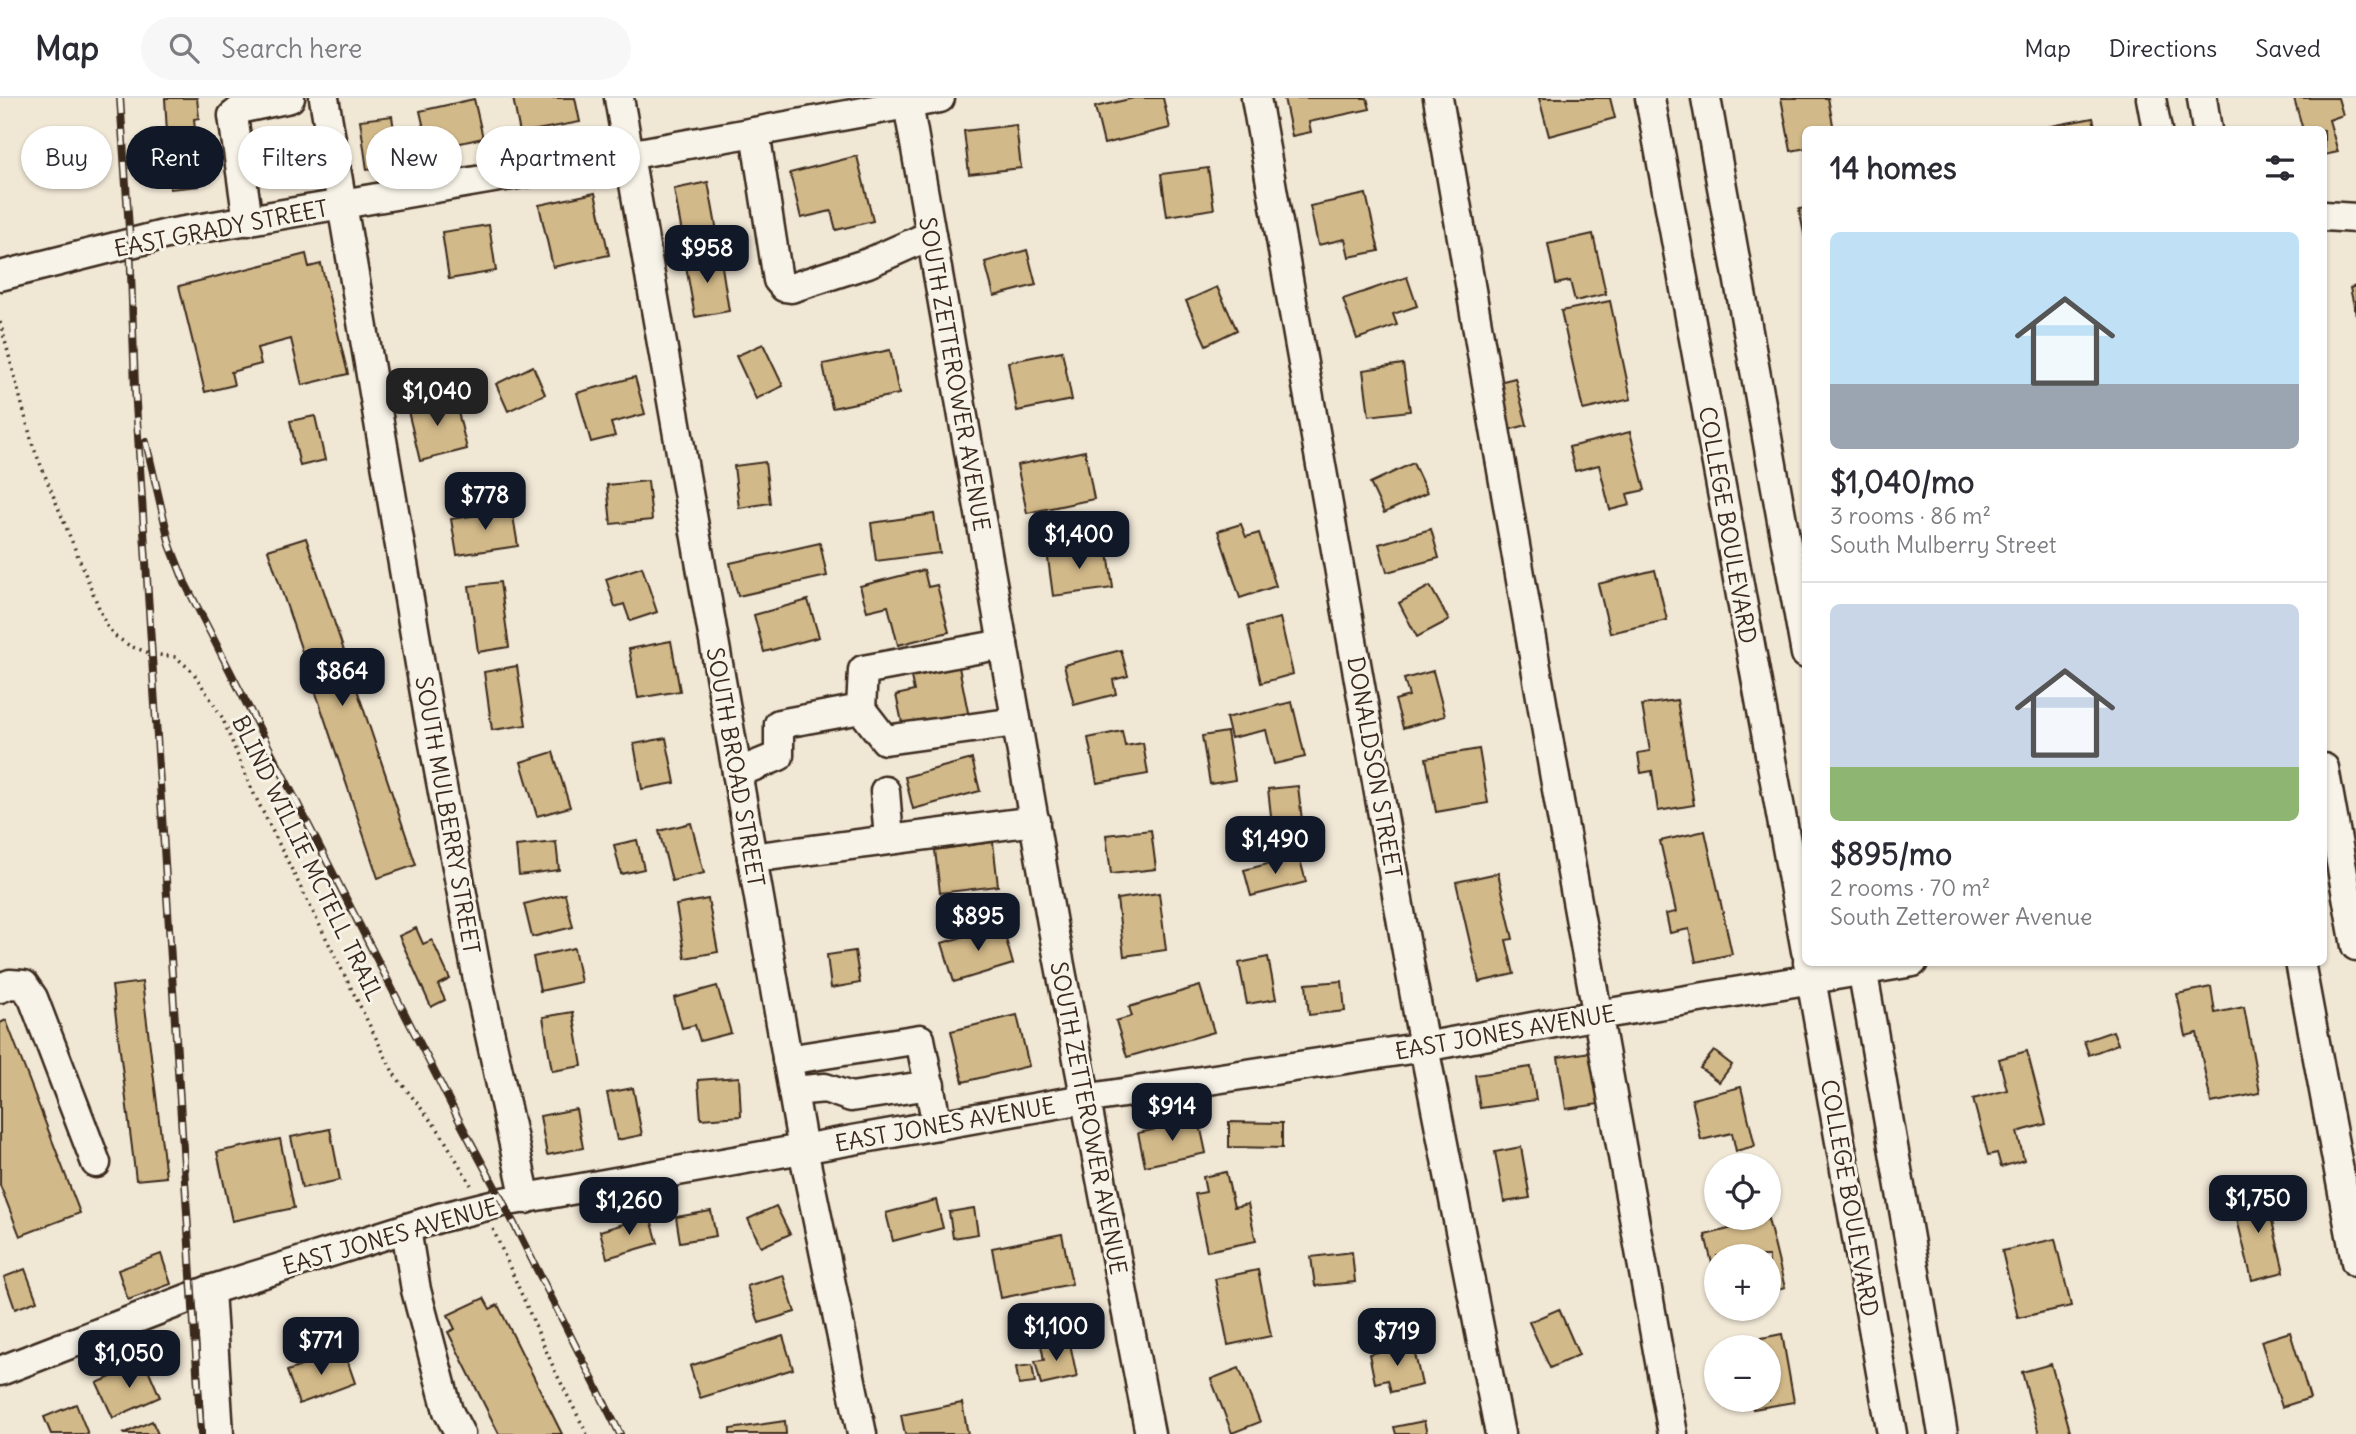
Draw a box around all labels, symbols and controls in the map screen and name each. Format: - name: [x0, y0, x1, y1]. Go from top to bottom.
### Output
- search box: [141, 17, 631, 80]
- text: Map: [35, 27, 99, 69]
- icon: search: [165, 29, 203, 67]
- text: Search here: [221, 32, 362, 65]
- text: Map: [2024, 33, 2071, 63]
- text: Directions: [2109, 33, 2217, 63]
- text: Saved: [2255, 33, 2321, 63]
- chip: Buy: [21, 126, 112, 189]
- chip: Rent: [126, 126, 224, 189]
- chip: Filters: [238, 126, 352, 189]
- chip: New: [366, 126, 462, 189]
- chip: Apartment: [476, 126, 640, 189]
- text: 14 homes: [1830, 149, 1957, 187]
- icon: filters: [2261, 149, 2299, 187]
- street label: EAST GRADY STREET: [112, 193, 330, 263]
- street label: SOUTH ZETTEROWER AVENUE: [913, 215, 997, 533]
- pin: $958: [666, 226, 748, 285]
- text: $958: [681, 233, 733, 262]
- icon: home: [2002, 278, 2128, 404]
- pin: $1,040: [380, 368, 494, 428]
- text: $1,040: [402, 376, 472, 405]
- street label: COLLEGE BOULEVARD: [1693, 404, 1763, 646]
- text: $1,040/mo: [1830, 463, 1974, 501]
- pin: $778: [444, 472, 526, 532]
- text: $778: [461, 480, 509, 509]
- text: 3 rooms · 86 m²: [1830, 501, 1991, 530]
- pin: $1,400: [1022, 512, 1136, 571]
- text: $1,400: [1044, 519, 1114, 548]
- text: South Mulberry Street: [1830, 530, 2057, 559]
- street label: SOUTH BROAD STREET: [701, 645, 771, 889]
- pin: $864: [301, 648, 383, 708]
- icon: home: [2002, 650, 2128, 776]
- street label: DONALDSON STREET: [1341, 654, 1409, 880]
- text: $864: [316, 656, 368, 685]
- street label: SOUTH MULBERRY STREET: [409, 674, 487, 956]
- street label: BLIND WILLIE MCTELL TRAIL: [226, 710, 390, 1006]
- pin: $1,490: [1218, 816, 1332, 876]
- text: $1,490: [1241, 824, 1309, 853]
- text: $895/mo: [1830, 835, 1952, 873]
- text: 2 rooms · 70 m²: [1830, 873, 1990, 902]
- pin: $895: [937, 894, 1019, 953]
- text: $895: [952, 901, 1004, 930]
- text: South Zetterower Avenue: [1830, 902, 2092, 931]
- street label: SOUTH ZETTEROWER AVENUE: [1044, 959, 1134, 1277]
- street label: EAST JONES AVENUE: [1393, 998, 1617, 1066]
- street label: COLLEGE BOULEVARD: [1815, 1077, 1885, 1319]
- pin: $914: [1131, 1084, 1213, 1143]
- street label: EAST JONES AVENUE: [833, 1090, 1057, 1158]
- text: $914: [1148, 1091, 1196, 1120]
- map controls: [1704, 1153, 1781, 1412]
- button: locate: [1704, 1153, 1781, 1230]
- pin: $1,750: [2201, 1176, 2315, 1235]
- pin: $1,260: [572, 1178, 686, 1237]
- text: $1,750: [2225, 1183, 2291, 1212]
- text: $1,260: [595, 1185, 663, 1214]
- street label: EAST JONES AVENUE: [279, 1191, 501, 1281]
- button: +: [1704, 1244, 1781, 1321]
- pin: $1,100: [999, 1304, 1113, 1363]
- pin: $719: [1356, 1308, 1438, 1368]
- text: $1,100: [1024, 1311, 1088, 1340]
- text: $719: [1374, 1316, 1420, 1345]
- pin: $771: [280, 1318, 362, 1377]
- text: $771: [299, 1325, 343, 1354]
- pin: $1,050: [72, 1330, 186, 1390]
- button: −: [1704, 1335, 1781, 1412]
- text: $1,050: [94, 1338, 164, 1367]

